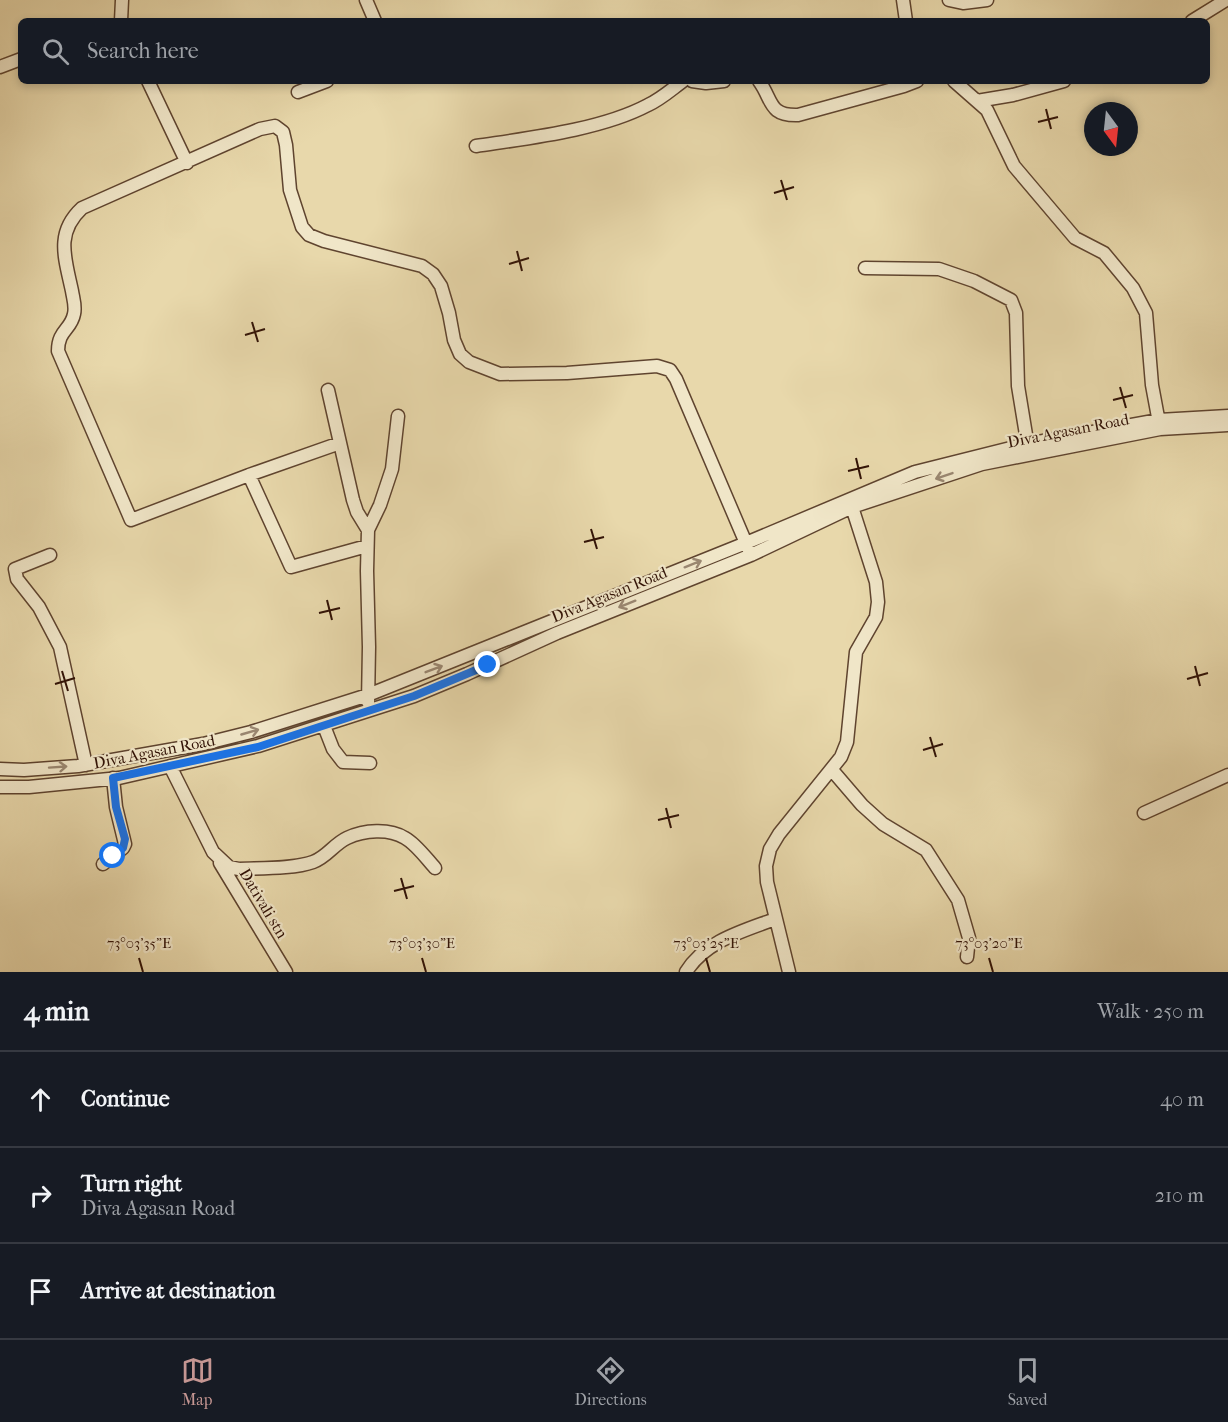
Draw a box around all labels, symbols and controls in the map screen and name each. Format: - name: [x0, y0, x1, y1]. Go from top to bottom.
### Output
- search box: [18, 18, 1210, 84]
- icon: search: [39, 35, 72, 68]
- text: Search here: [87, 38, 199, 64]
- north arrow: [1084, 102, 1138, 156]
- street label: Diva Agasan Road: [1006, 409, 1131, 452]
- one-way arrow: [935, 472, 954, 483]
- one-way arrow: [683, 558, 702, 569]
- street label: Diva Agasan Road: [548, 562, 670, 626]
- one-way arrow: [618, 599, 637, 610]
- route end: [474, 651, 500, 677]
- one-way arrow: [424, 662, 443, 673]
- one-way arrow: [240, 726, 259, 737]
- street label: Diva Agasan Road: [92, 730, 217, 773]
- one-way arrow: [48, 762, 68, 773]
- route start: [99, 842, 125, 868]
- street label: Dativali stn: [235, 865, 292, 942]
- text: 73°03'35"E: [107, 934, 171, 952]
- text: 73°03'30"E: [389, 934, 455, 952]
- text: 73°03'25"E: [673, 934, 739, 952]
- text: 73°03'20"E: [955, 934, 1023, 952]
- text: 4 min: [24, 996, 89, 1027]
- text: Walk · 250 m: [1097, 1000, 1204, 1023]
- icon: ahead: [24, 1083, 57, 1116]
- text: Continue: [81, 1086, 170, 1112]
- text: 40 m: [1160, 1088, 1204, 1111]
- text: Turn right: [81, 1171, 182, 1197]
- icon: right: [24, 1179, 57, 1212]
- text: 210 m: [1155, 1184, 1204, 1207]
- text: Diva Agasan Road: [81, 1197, 235, 1220]
- icon: arrive: [24, 1275, 57, 1308]
- text: Arrive at destination: [81, 1278, 275, 1304]
- tab: Map: [181, 1354, 214, 1409]
- tab: Directions: [575, 1354, 647, 1409]
- tab: Saved: [1008, 1354, 1047, 1409]

